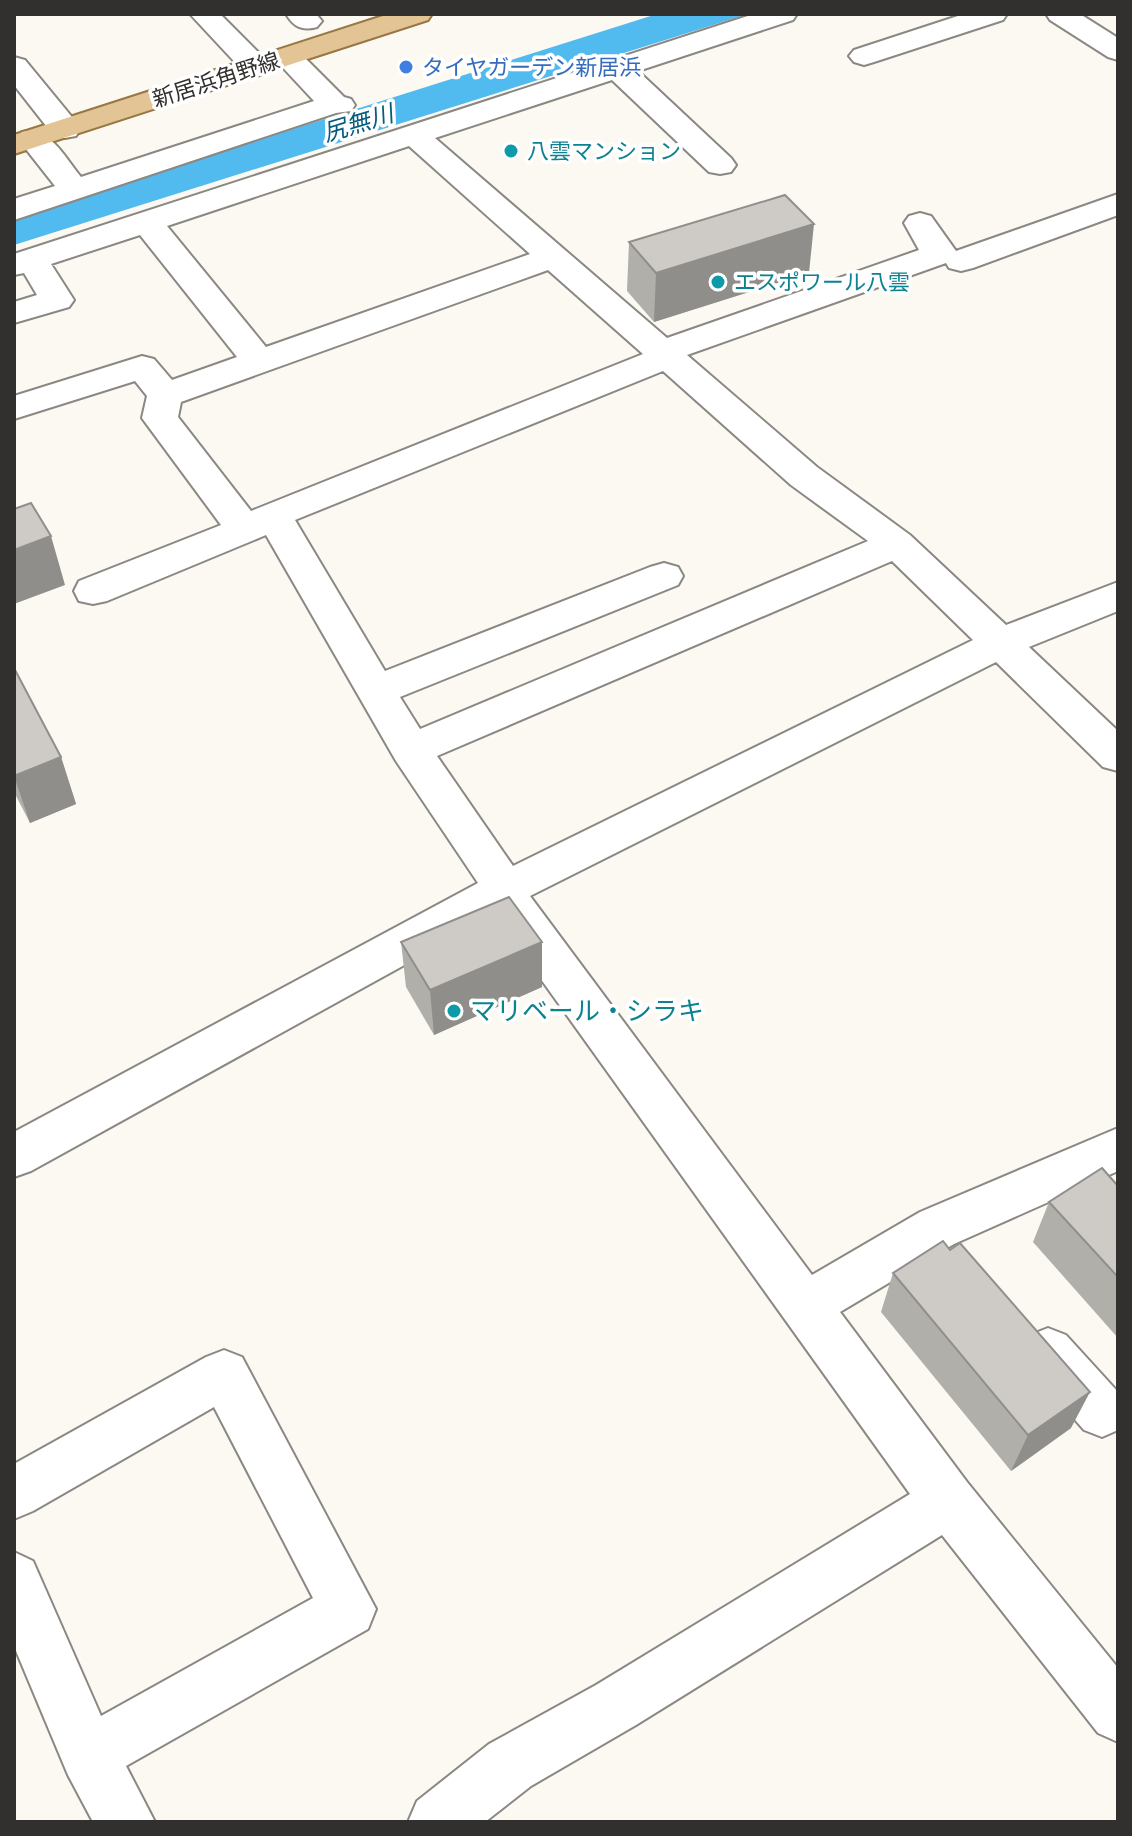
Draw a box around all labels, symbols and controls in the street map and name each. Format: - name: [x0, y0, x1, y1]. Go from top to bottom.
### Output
- street label: 新居浜角野線: [149, 48, 283, 112]
- place label: タイヤガーデン新居浜: [422, 55, 641, 80]
- marker: タイヤガーデン新居浜: [397, 58, 415, 76]
- water label: 尻無川: [320, 99, 399, 146]
- place label: 八雲マンション: [527, 139, 681, 164]
- marker: 八雲マンション: [502, 142, 520, 160]
- place label: エスポワール八雲: [734, 270, 910, 295]
- marker: エスポワール八雲: [709, 273, 727, 291]
- place label: マリベール・シラキ: [470, 996, 704, 1026]
- marker: マリベール・シラキ: [445, 1002, 463, 1020]

